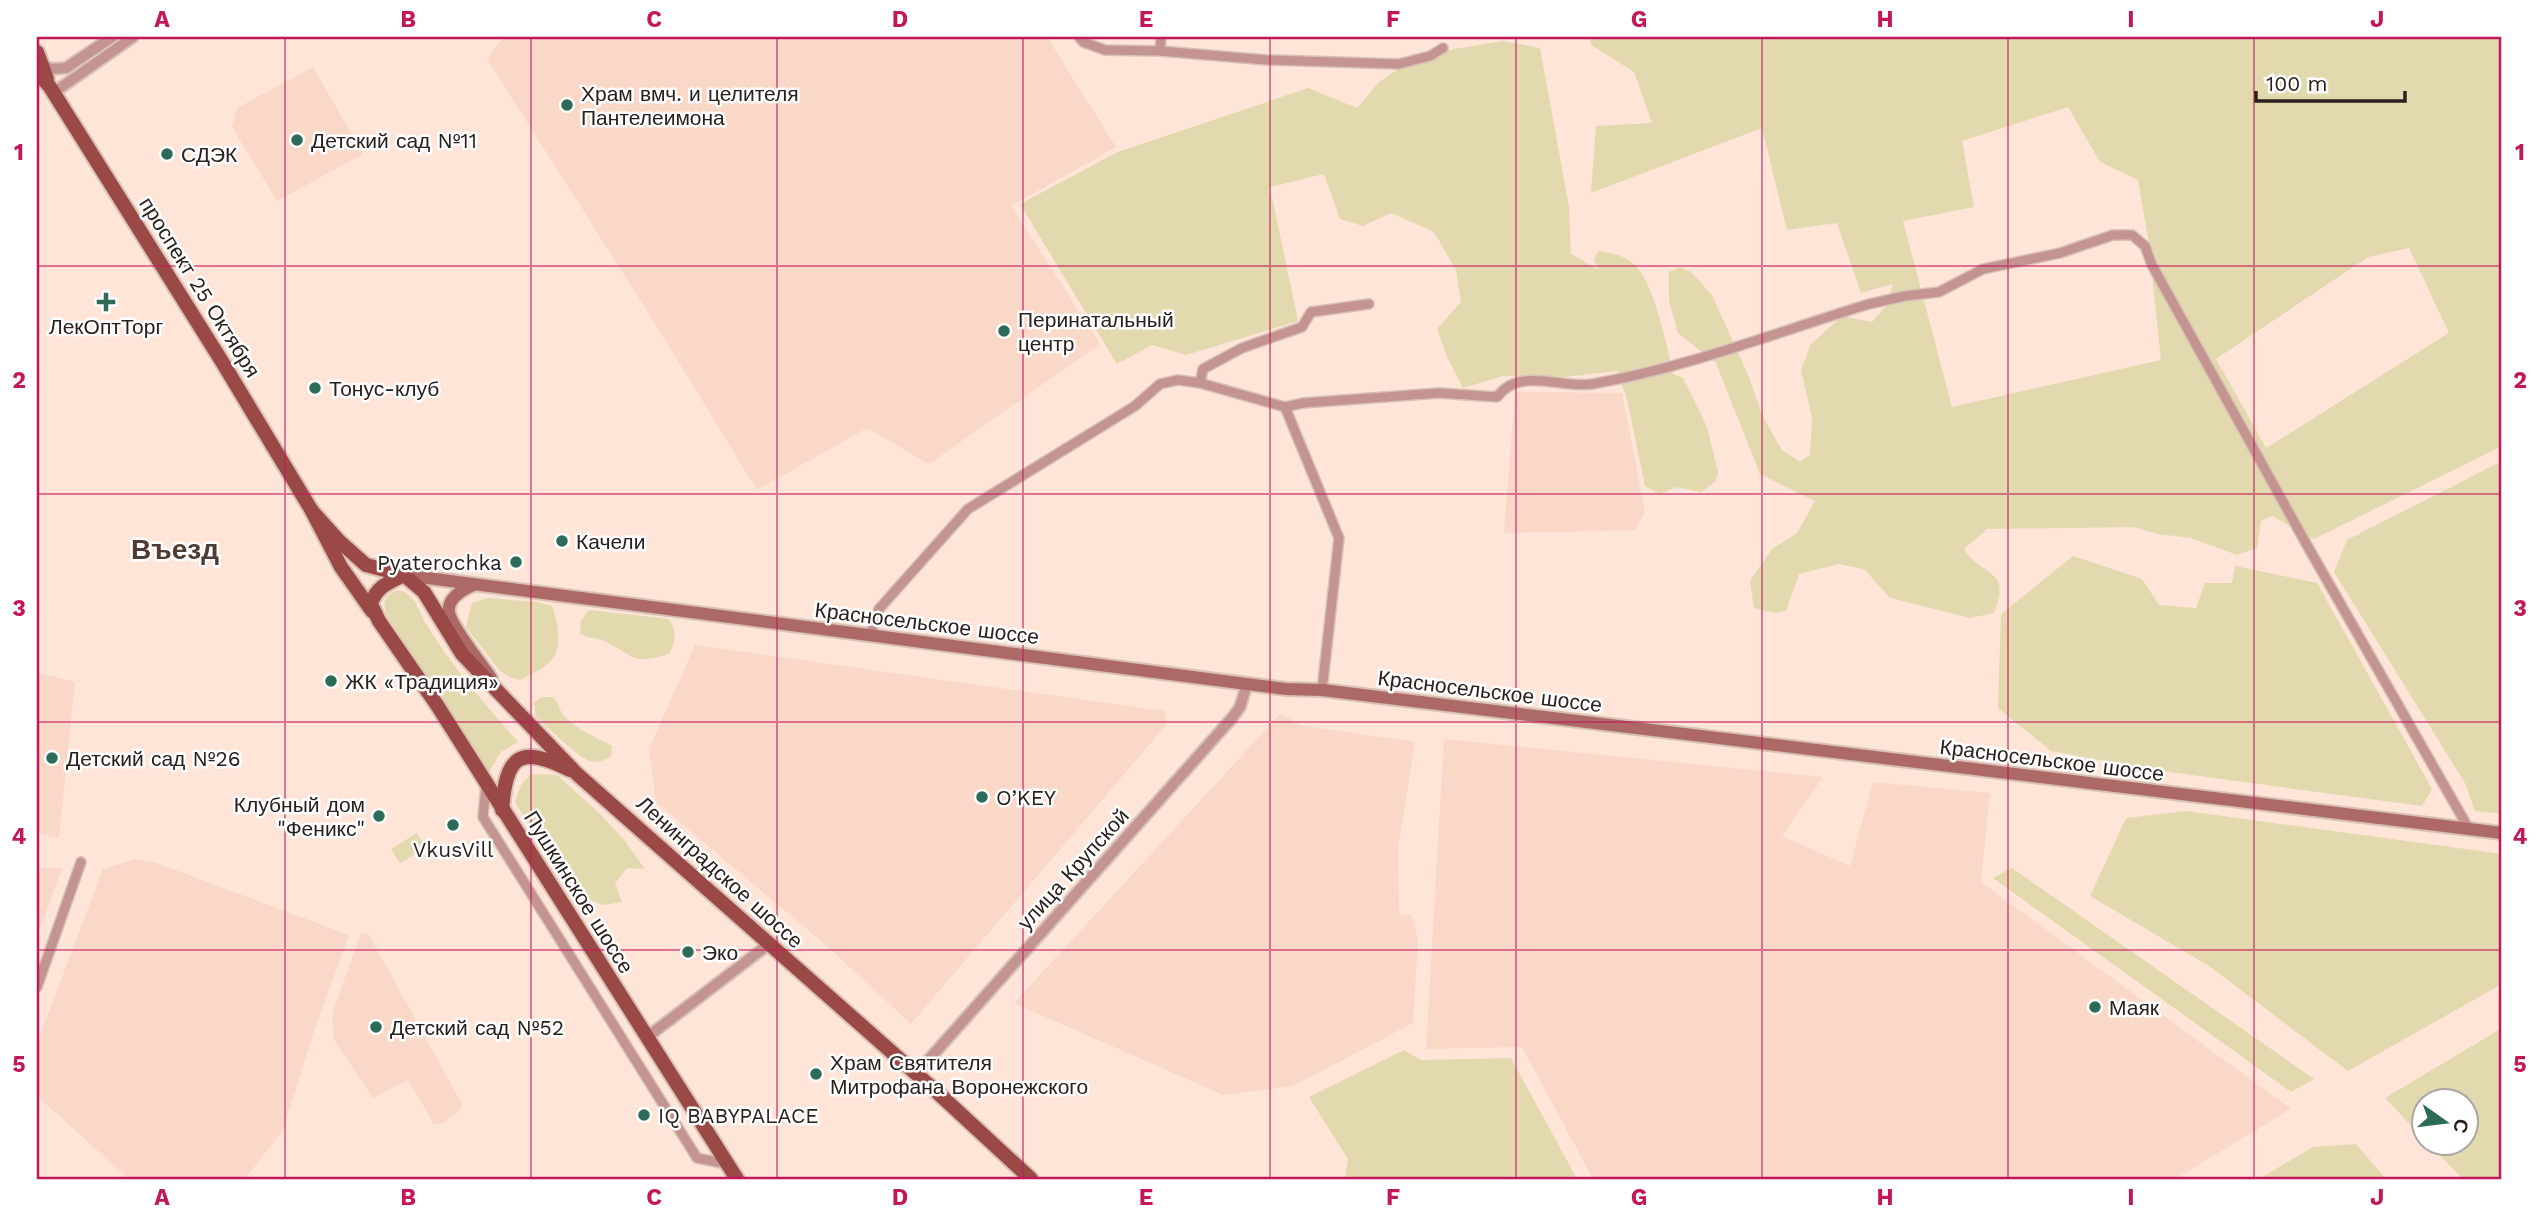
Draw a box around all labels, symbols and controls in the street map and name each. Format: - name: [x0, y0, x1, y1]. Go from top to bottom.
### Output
- text: A: [154, 6, 170, 33]
- text: B: [400, 6, 416, 33]
- text: C: [646, 6, 662, 33]
- text: D: [892, 6, 908, 33]
- text: E: [1139, 6, 1153, 33]
- text: F: [1386, 6, 1400, 33]
- text: G: [1631, 6, 1647, 33]
- text: H: [1876, 6, 1894, 33]
- text: I: [2127, 6, 2135, 33]
- text: J: [2370, 6, 2384, 33]
- scale bar: [2256, 60, 2404, 104]
- text: 100 m: [2266, 71, 2328, 96]
- place label: Храм вмч. и целителя Пантелеимона: [581, 81, 799, 130]
- marker: Храм вмч. и целителя Пантелеимона: [559, 97, 575, 113]
- place label: Детский сад №11: [311, 128, 477, 153]
- marker: Детский сад №11: [289, 132, 305, 148]
- text: 1: [14, 139, 24, 166]
- text: 1: [2515, 139, 2525, 166]
- place label: СДЭК: [181, 142, 238, 167]
- marker: СДЭК: [159, 146, 175, 162]
- street label: проспект 25 Октября: [134, 192, 266, 382]
- marker: ЛекОптТорг: [98, 294, 114, 310]
- place label: Перинатальный центр: [1018, 307, 1174, 356]
- place label: ЛекОптТорг: [49, 314, 163, 339]
- marker: Перинатальный центр: [996, 323, 1012, 339]
- text: 2: [12, 367, 26, 394]
- text: 2: [2513, 367, 2527, 394]
- place label: Тонус-клуб: [329, 376, 439, 401]
- marker: Тонус-клуб: [307, 380, 323, 396]
- place label: Качели: [576, 529, 645, 554]
- district label: Въезд: [131, 533, 219, 566]
- marker: Качели: [554, 533, 570, 549]
- place label: Pyaterochka: [377, 550, 502, 575]
- marker: Pyaterochka: [508, 554, 524, 570]
- text: 3: [12, 595, 26, 622]
- text: 3: [2513, 595, 2527, 622]
- street label: Красносельское шоссе: [813, 597, 1041, 649]
- street label: Красносельское шоссе: [1376, 665, 1604, 717]
- place label: ЖК «Традиция»: [345, 669, 499, 694]
- marker: ЖК «Традиция»: [323, 673, 339, 689]
- street label: Красносельское шоссе: [1938, 734, 2166, 786]
- place label: Детский сад №26: [66, 746, 240, 771]
- marker: Детский сад №26: [44, 750, 60, 766]
- place label: O’KEY: [996, 785, 1056, 810]
- marker: O’KEY: [974, 789, 990, 805]
- street label: Ленинградское шоссе: [632, 791, 808, 953]
- place label: Клубный дом "Феникс": [234, 792, 365, 841]
- street label: улица Крупской: [1012, 803, 1134, 935]
- street label: Пушкинское шоссе: [519, 806, 639, 978]
- marker: Клубный дом "Феникс": [371, 808, 387, 824]
- marker: VkusVill: [445, 817, 461, 833]
- text: 4: [12, 823, 27, 850]
- text: 4: [2513, 823, 2528, 850]
- place label: VkusVill: [413, 837, 494, 862]
- place label: Эко: [702, 940, 738, 965]
- marker: Эко: [680, 944, 696, 960]
- place label: Маяк: [2109, 995, 2160, 1020]
- marker: Маяк: [2087, 999, 2103, 1015]
- place label: Детский сад №52: [390, 1015, 564, 1040]
- marker: Детский сад №52: [368, 1019, 384, 1035]
- place label: Храм Святителя Митрофана Воронежского: [830, 1050, 1088, 1099]
- text: 5: [12, 1051, 26, 1078]
- text: 5: [2513, 1051, 2527, 1078]
- marker: Храм Святителя Митрофана Воронежского: [808, 1066, 824, 1082]
- north arrow: [2410, 1086, 2480, 1156]
- place label: IQ BABYPALACE: [658, 1103, 819, 1128]
- marker: IQ BABYPALACE: [636, 1107, 652, 1123]
- text: С: [2448, 1117, 2474, 1136]
- text: A: [154, 1184, 170, 1211]
- text: B: [400, 1184, 416, 1211]
- text: C: [646, 1184, 662, 1211]
- text: D: [892, 1184, 908, 1211]
- text: E: [1139, 1184, 1153, 1211]
- text: F: [1386, 1184, 1400, 1211]
- text: G: [1631, 1184, 1647, 1211]
- text: H: [1876, 1184, 1894, 1211]
- text: I: [2127, 1184, 2135, 1211]
- text: J: [2370, 1184, 2384, 1211]

